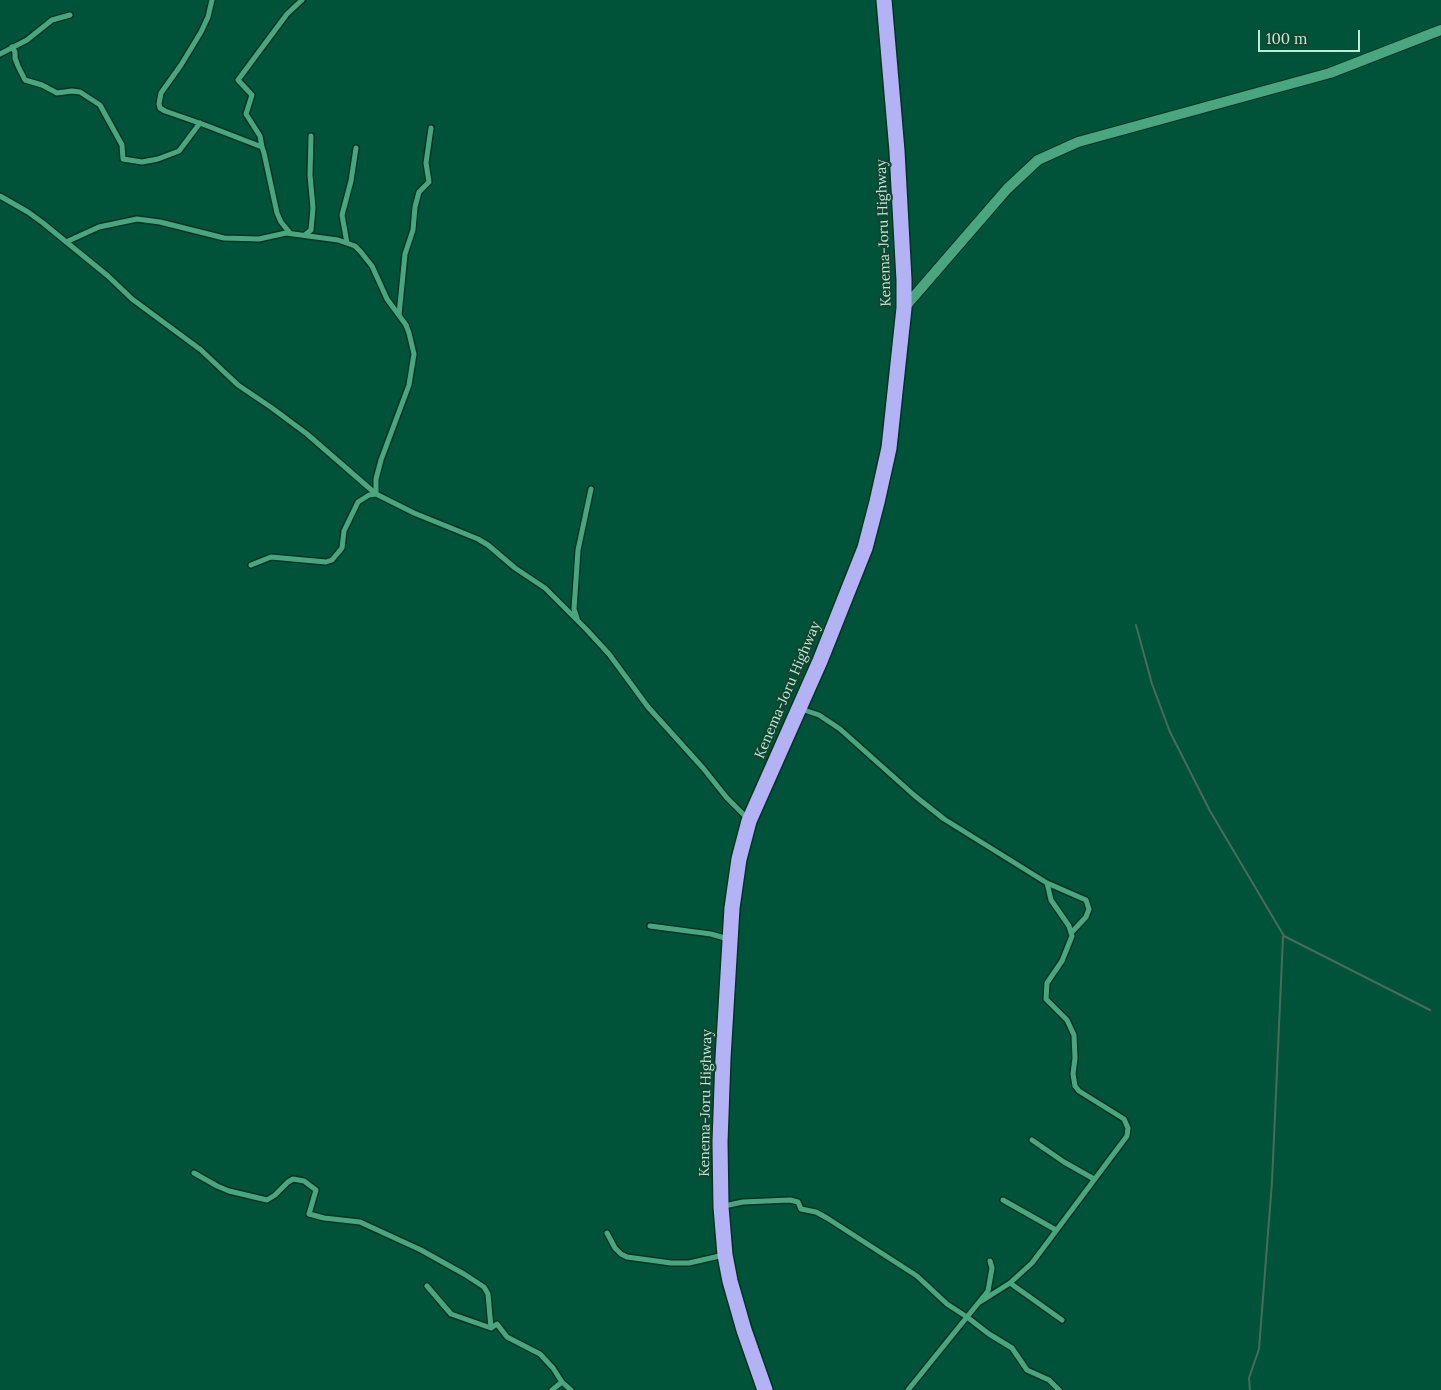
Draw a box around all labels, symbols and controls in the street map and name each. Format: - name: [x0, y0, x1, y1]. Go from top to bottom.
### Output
- scale bar: [1261, 20, 1364, 52]
- text: 100 m: [1266, 29, 1307, 48]
- street label: Kenema-Joru Highway: [873, 159, 895, 307]
- street label: Kenema-Joru Highway: [751, 619, 825, 761]
- street label: Kenema-Joru Highway: [696, 1029, 716, 1177]

